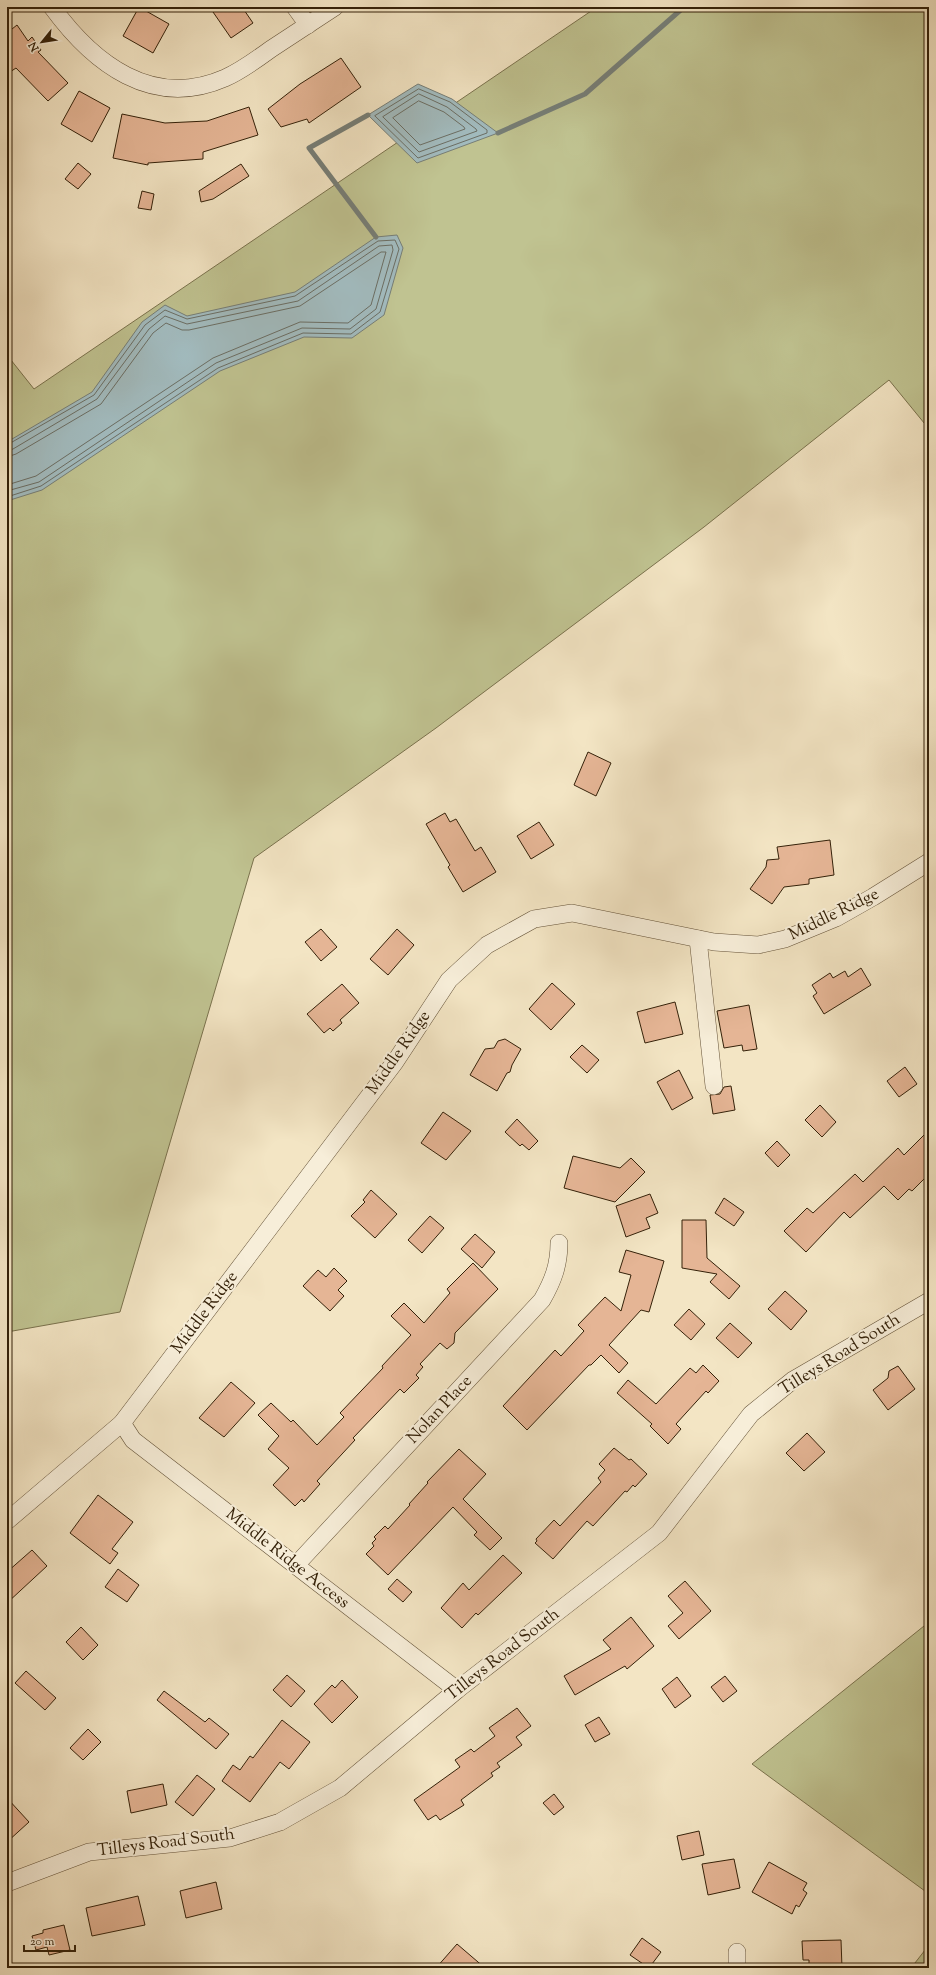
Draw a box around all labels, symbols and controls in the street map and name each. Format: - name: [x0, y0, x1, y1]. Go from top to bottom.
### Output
- north arrow: [22, 22, 62, 62]
- text: N: [25, 39, 44, 55]
- street label: Middle Ridge: [785, 883, 883, 947]
- street label: Middle Ridge: [361, 1006, 437, 1100]
- street label: Middle Ridge: [166, 1267, 244, 1359]
- street label: Tilleys Road South: [775, 1308, 905, 1402]
- street label: Nolan Place: [402, 1370, 478, 1450]
- street label: Middle Ridge Access: [220, 1503, 354, 1615]
- street label: Tilleys Road South: [441, 1603, 565, 1707]
- street label: Tilleys Road South: [96, 1823, 236, 1863]
- scale bar: [24, 1927, 75, 1953]
- text: 20 m: [30, 1933, 55, 1951]

